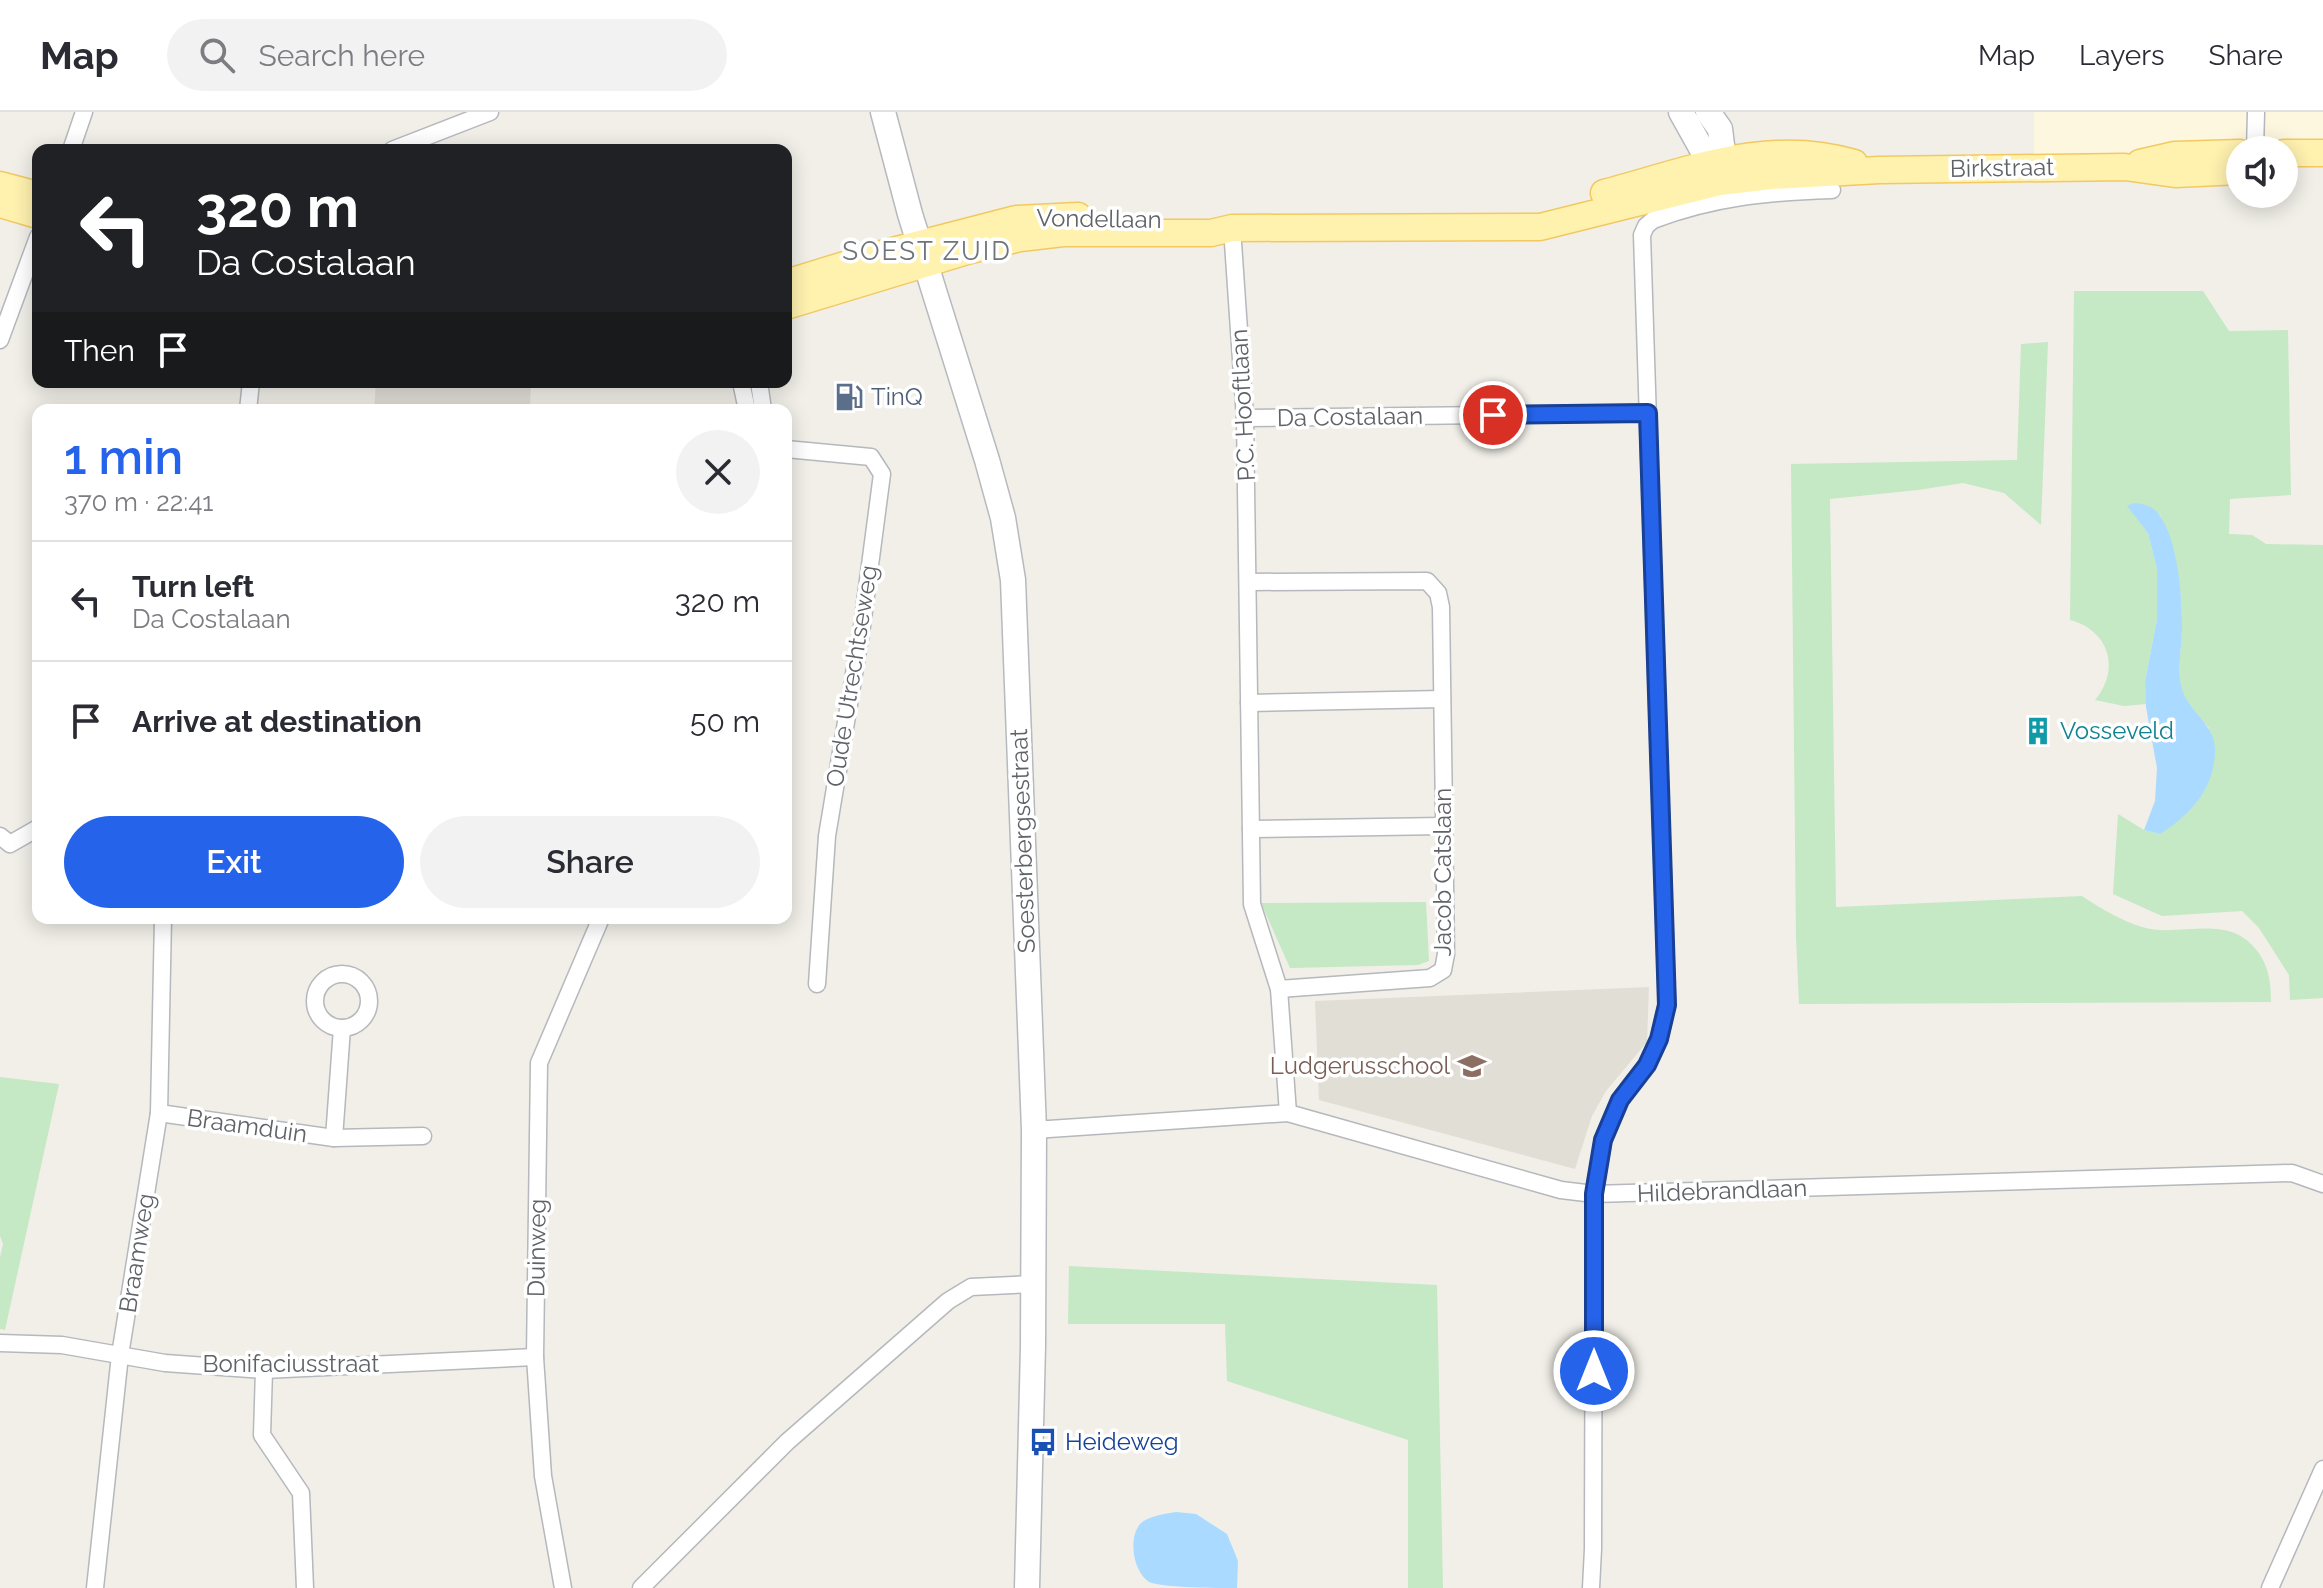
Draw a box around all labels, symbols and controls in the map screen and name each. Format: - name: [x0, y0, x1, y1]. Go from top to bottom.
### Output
- search box: [167, 19, 727, 91]
- text: Map: [40, 33, 119, 78]
- icon: search: [195, 33, 239, 77]
- text: Search here: [259, 38, 425, 73]
- text: Map: [1978, 39, 2035, 72]
- text: Layers: [2079, 39, 2165, 72]
- text: Share: [2209, 39, 2283, 72]
- map controls: [2226, 136, 2298, 208]
- button: sound: [2226, 136, 2298, 208]
- street label: Birkstraat: [1950, 152, 2054, 183]
- text: 320 m: [196, 174, 359, 240]
- icon: left: [64, 176, 168, 280]
- street label: Vondellaan: [1036, 203, 1162, 234]
- district label: SOEST ZUID: [842, 236, 1012, 266]
- text: Da Costalaan: [196, 241, 416, 283]
- icon: arrive: [151, 328, 195, 372]
- street label: P.C. Hooftlaan: [1224, 328, 1261, 482]
- text: Then: [64, 333, 135, 368]
- pin: [1459, 381, 1527, 449]
- fuel station icon: TinQ: [834, 382, 864, 412]
- place label: TinQ: [871, 382, 923, 411]
- icon: arrive: [1471, 393, 1515, 437]
- street label: Da Costalaan: [1277, 401, 1423, 432]
- text: 1 min: [64, 429, 183, 485]
- button: close: [676, 430, 760, 514]
- text: 370 m · 22:41: [64, 487, 213, 517]
- street label: Oude Utrechtseweg: [820, 563, 883, 789]
- text: Turn left: [132, 569, 254, 604]
- icon: left: [64, 579, 108, 623]
- text: 320 m: [675, 584, 760, 619]
- text: Da Costalaan: [132, 604, 291, 634]
- icon: arrive: [64, 699, 108, 743]
- text: Arrive at destination: [132, 704, 422, 739]
- text: 50 m: [690, 704, 760, 739]
- building icon: Vosseveld: [2023, 716, 2053, 746]
- place label: Vosseveld: [2060, 716, 2174, 745]
- street label: Soesterbergsestraat: [1004, 728, 1041, 954]
- street label: Jacob Catslaan: [1428, 788, 1457, 956]
- button: Exit: [64, 816, 404, 908]
- button: Share: [420, 816, 760, 908]
- place label: Ludgerusschool: [1270, 1051, 1450, 1080]
- school or university icon: Ludgerusschool: [1457, 1051, 1487, 1081]
- street label: Braamduin: [185, 1103, 309, 1148]
- street label: Hildebrandlaan: [1636, 1173, 1808, 1208]
- street label: Braamweg: [113, 1191, 160, 1315]
- street label: Duinweg: [521, 1199, 552, 1297]
- position arrow: [1552, 1329, 1636, 1413]
- street label: Bonifaciusstraat: [203, 1349, 379, 1378]
- bus stop icon: Heideweg: [1028, 1427, 1058, 1457]
- place label: Heideweg: [1065, 1427, 1179, 1456]

